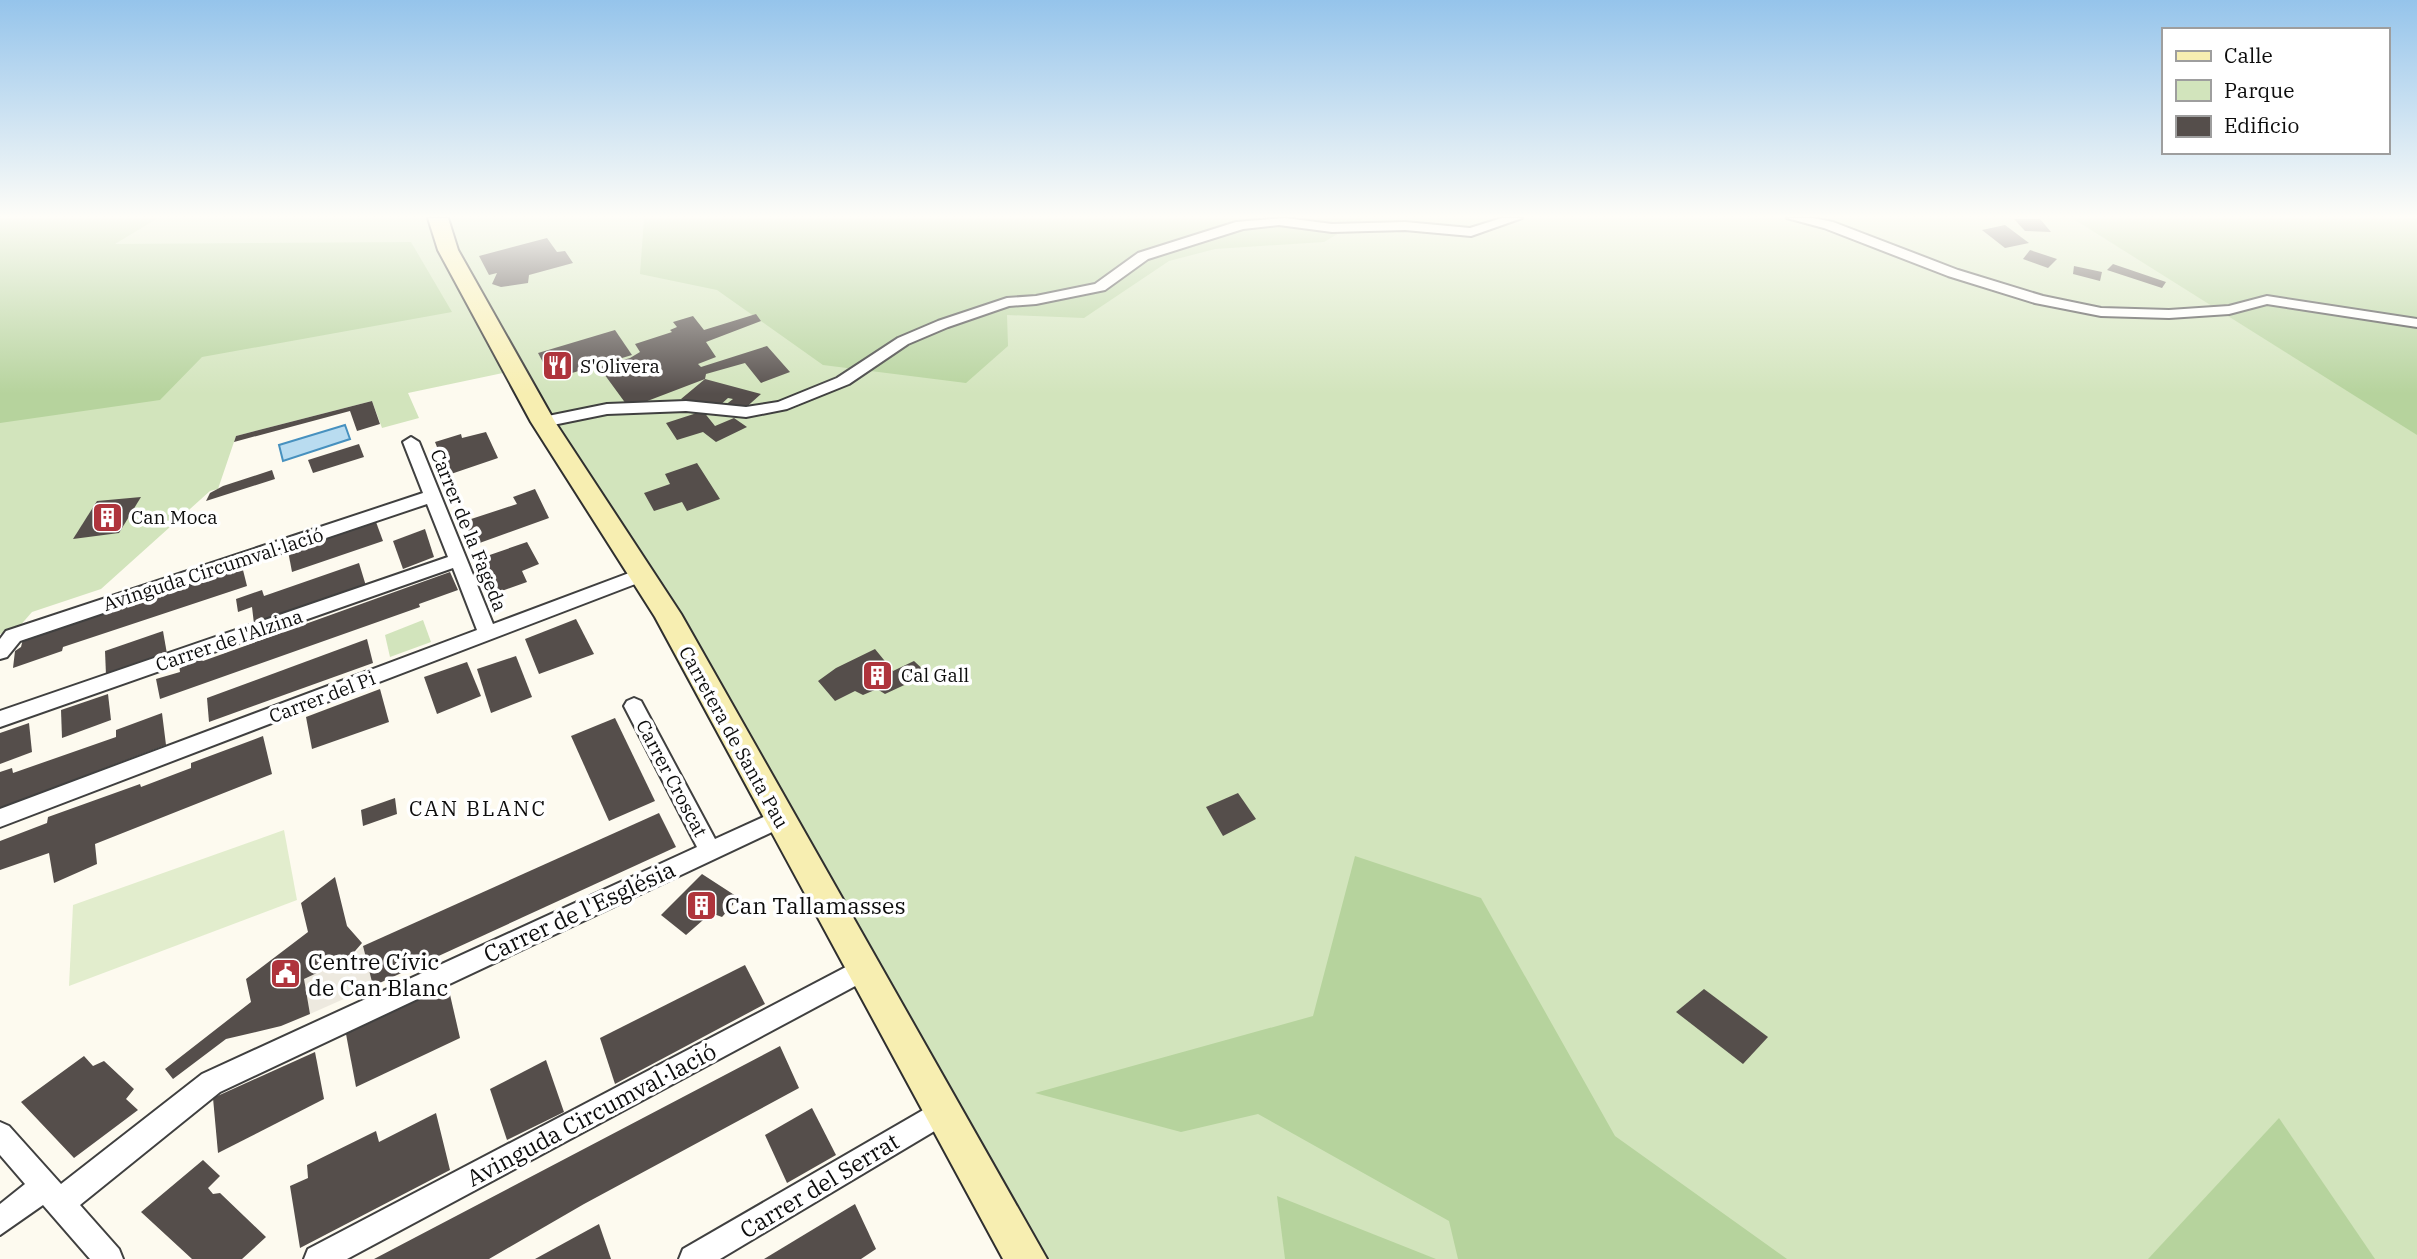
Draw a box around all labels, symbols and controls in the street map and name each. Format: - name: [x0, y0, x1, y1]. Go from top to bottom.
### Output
- legend: [2162, 28, 2389, 154]
- text: Calle: [2224, 41, 2273, 69]
- text: Parque: [2224, 76, 2294, 104]
- text: Edificio: [2224, 111, 2299, 139]
- restaurant icon: S'Olivera: [540, 349, 574, 383]
- place label: S'Olivera: [580, 354, 660, 378]
- street label: Carrer de la Fageda: [425, 445, 513, 615]
- building icon: Can Moca: [91, 500, 125, 534]
- place label: Can Moca: [131, 505, 218, 529]
- street label: Avinguda Circumval·lació: [100, 522, 326, 616]
- street label: Carrer de l'Alzina: [152, 604, 306, 676]
- street label: Carretera de Santa Pau: [674, 642, 794, 832]
- building icon: Cal Gall: [861, 658, 895, 692]
- place label: Cal Gall: [901, 663, 970, 687]
- street label: Carrer del Pi: [265, 666, 379, 728]
- street label: Carrer Croscat: [631, 715, 713, 841]
- district label: CAN BLANC: [409, 794, 547, 822]
- street label: Carrer de l'Església: [478, 853, 680, 969]
- building icon: Can Tallamasses: [685, 888, 719, 922]
- place label: Can Tallamasses: [725, 890, 906, 920]
- place label: Centre Cívic de Can Blanc: [308, 946, 448, 1002]
- public building icon: Centre Cívic de Can Blanc: [268, 957, 302, 991]
- street label: Avinguda Circumval·lació: [461, 1035, 721, 1193]
- street label: Carrer del Serrat: [734, 1126, 904, 1244]

